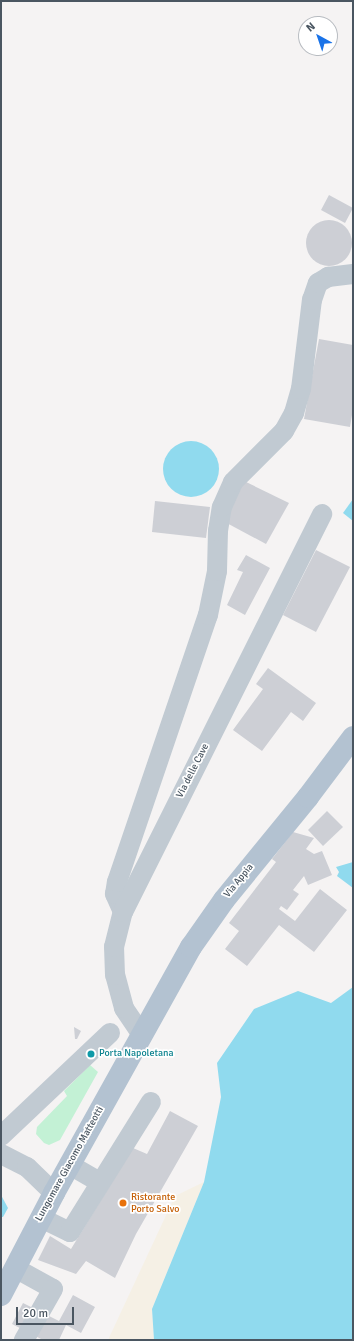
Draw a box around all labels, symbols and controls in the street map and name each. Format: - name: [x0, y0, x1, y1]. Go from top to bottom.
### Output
- north arrow: [298, 16, 338, 56]
- text: N: [303, 20, 318, 35]
- street label: Via delle Cave: [174, 742, 212, 800]
- street label: Via Appia: [222, 862, 256, 900]
- place label: Porta Napoletana: [99, 1048, 174, 1060]
- marker: Porta Napoletana: [86, 1049, 96, 1059]
- street label: Lungomare Giacomo Matteotti: [33, 1105, 107, 1223]
- place label: Ristorante Porto Salvo: [131, 1191, 179, 1214]
- marker: Ristorante Porto Salvo: [118, 1198, 128, 1208]
- scale bar: [18, 1299, 76, 1325]
- text: 20 m: [23, 1306, 48, 1321]

